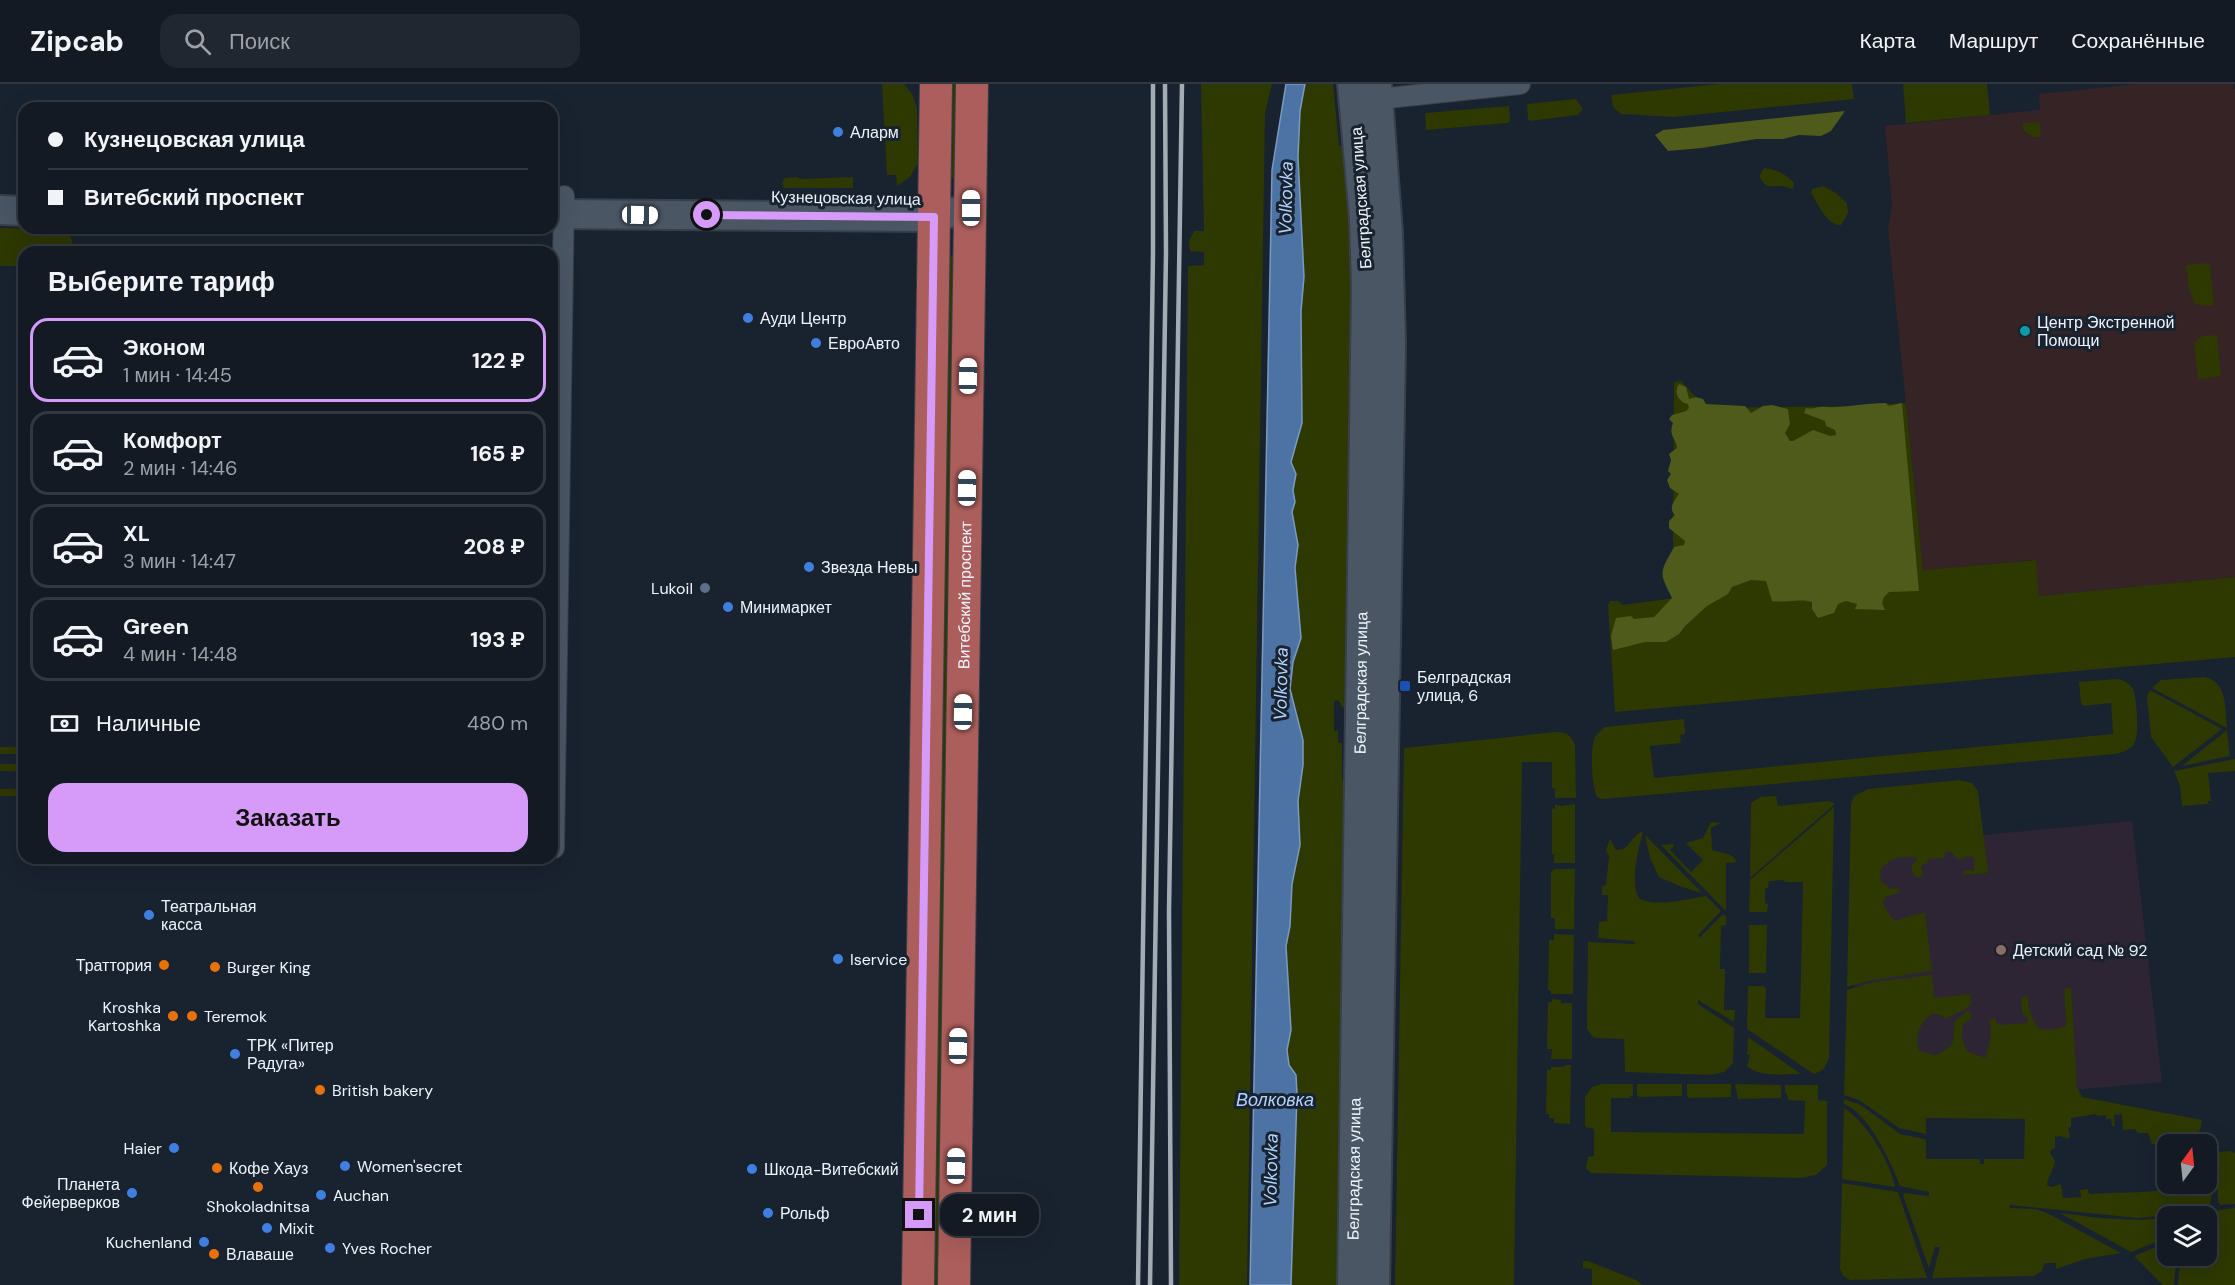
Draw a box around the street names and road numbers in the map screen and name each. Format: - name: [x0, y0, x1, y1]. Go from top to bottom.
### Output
- street label: Белградская улица: [1346, 126, 1376, 270]
- street label: Кузнецовская улица: [771, 186, 921, 210]
- street label: Витебский проспект: [953, 520, 976, 669]
- street label: Белградская улица: [1349, 612, 1372, 754]
- street label: Белградская улица: [1342, 1098, 1365, 1240]

